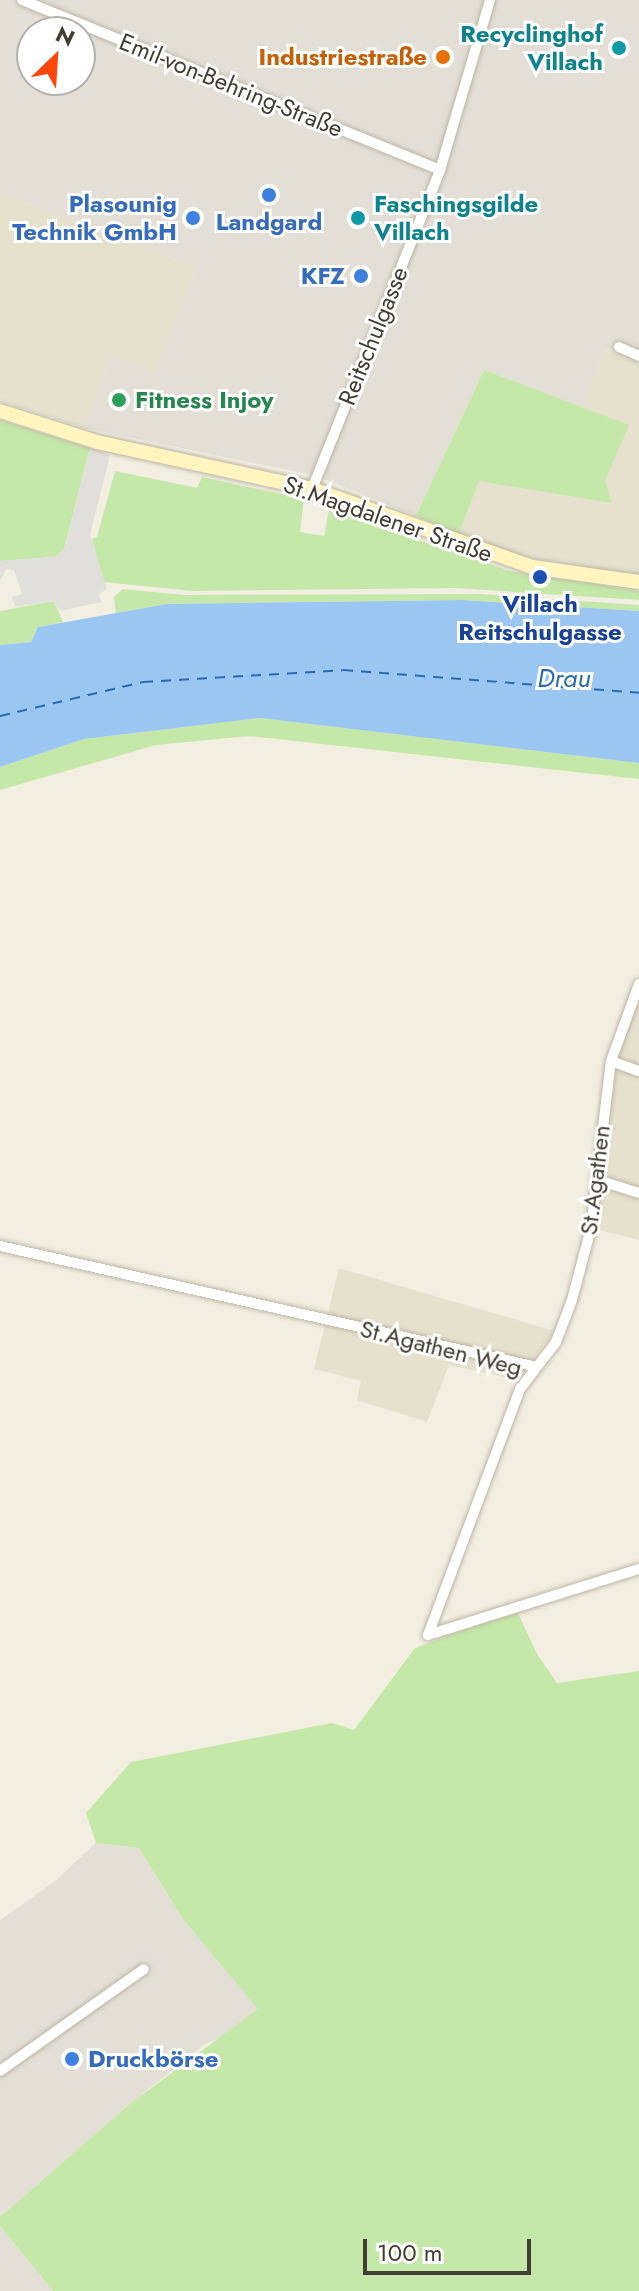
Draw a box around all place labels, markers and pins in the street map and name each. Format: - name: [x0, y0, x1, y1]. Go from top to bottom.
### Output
- place label: Recyclinghof Villach: [460, 20, 603, 76]
- marker: Recyclinghof Villach: [610, 39, 628, 57]
- place label: Industriestraße: [258, 43, 427, 71]
- marker: Industriestraße: [434, 48, 452, 66]
- marker: Landgard: [260, 186, 278, 204]
- place label: Plasounig Technik GmbH: [12, 190, 177, 246]
- place label: Faschingsgilde Villach: [374, 190, 538, 246]
- place label: Landgard: [216, 208, 322, 236]
- marker: Plasounig Technik GmbH: [184, 209, 202, 227]
- marker: Faschingsgilde Villach: [349, 209, 367, 227]
- place label: KFZ: [301, 262, 345, 290]
- marker: KFZ: [352, 267, 370, 285]
- place label: Fitness Injoy: [135, 386, 273, 414]
- marker: Fitness Injoy: [110, 391, 128, 409]
- marker: Villach Reitschulgasse: [531, 568, 549, 586]
- place label: Villach Reitschulgasse: [458, 590, 622, 646]
- place label: Druckbörse: [88, 2045, 218, 2073]
- marker: Druckbörse: [63, 2050, 81, 2068]

